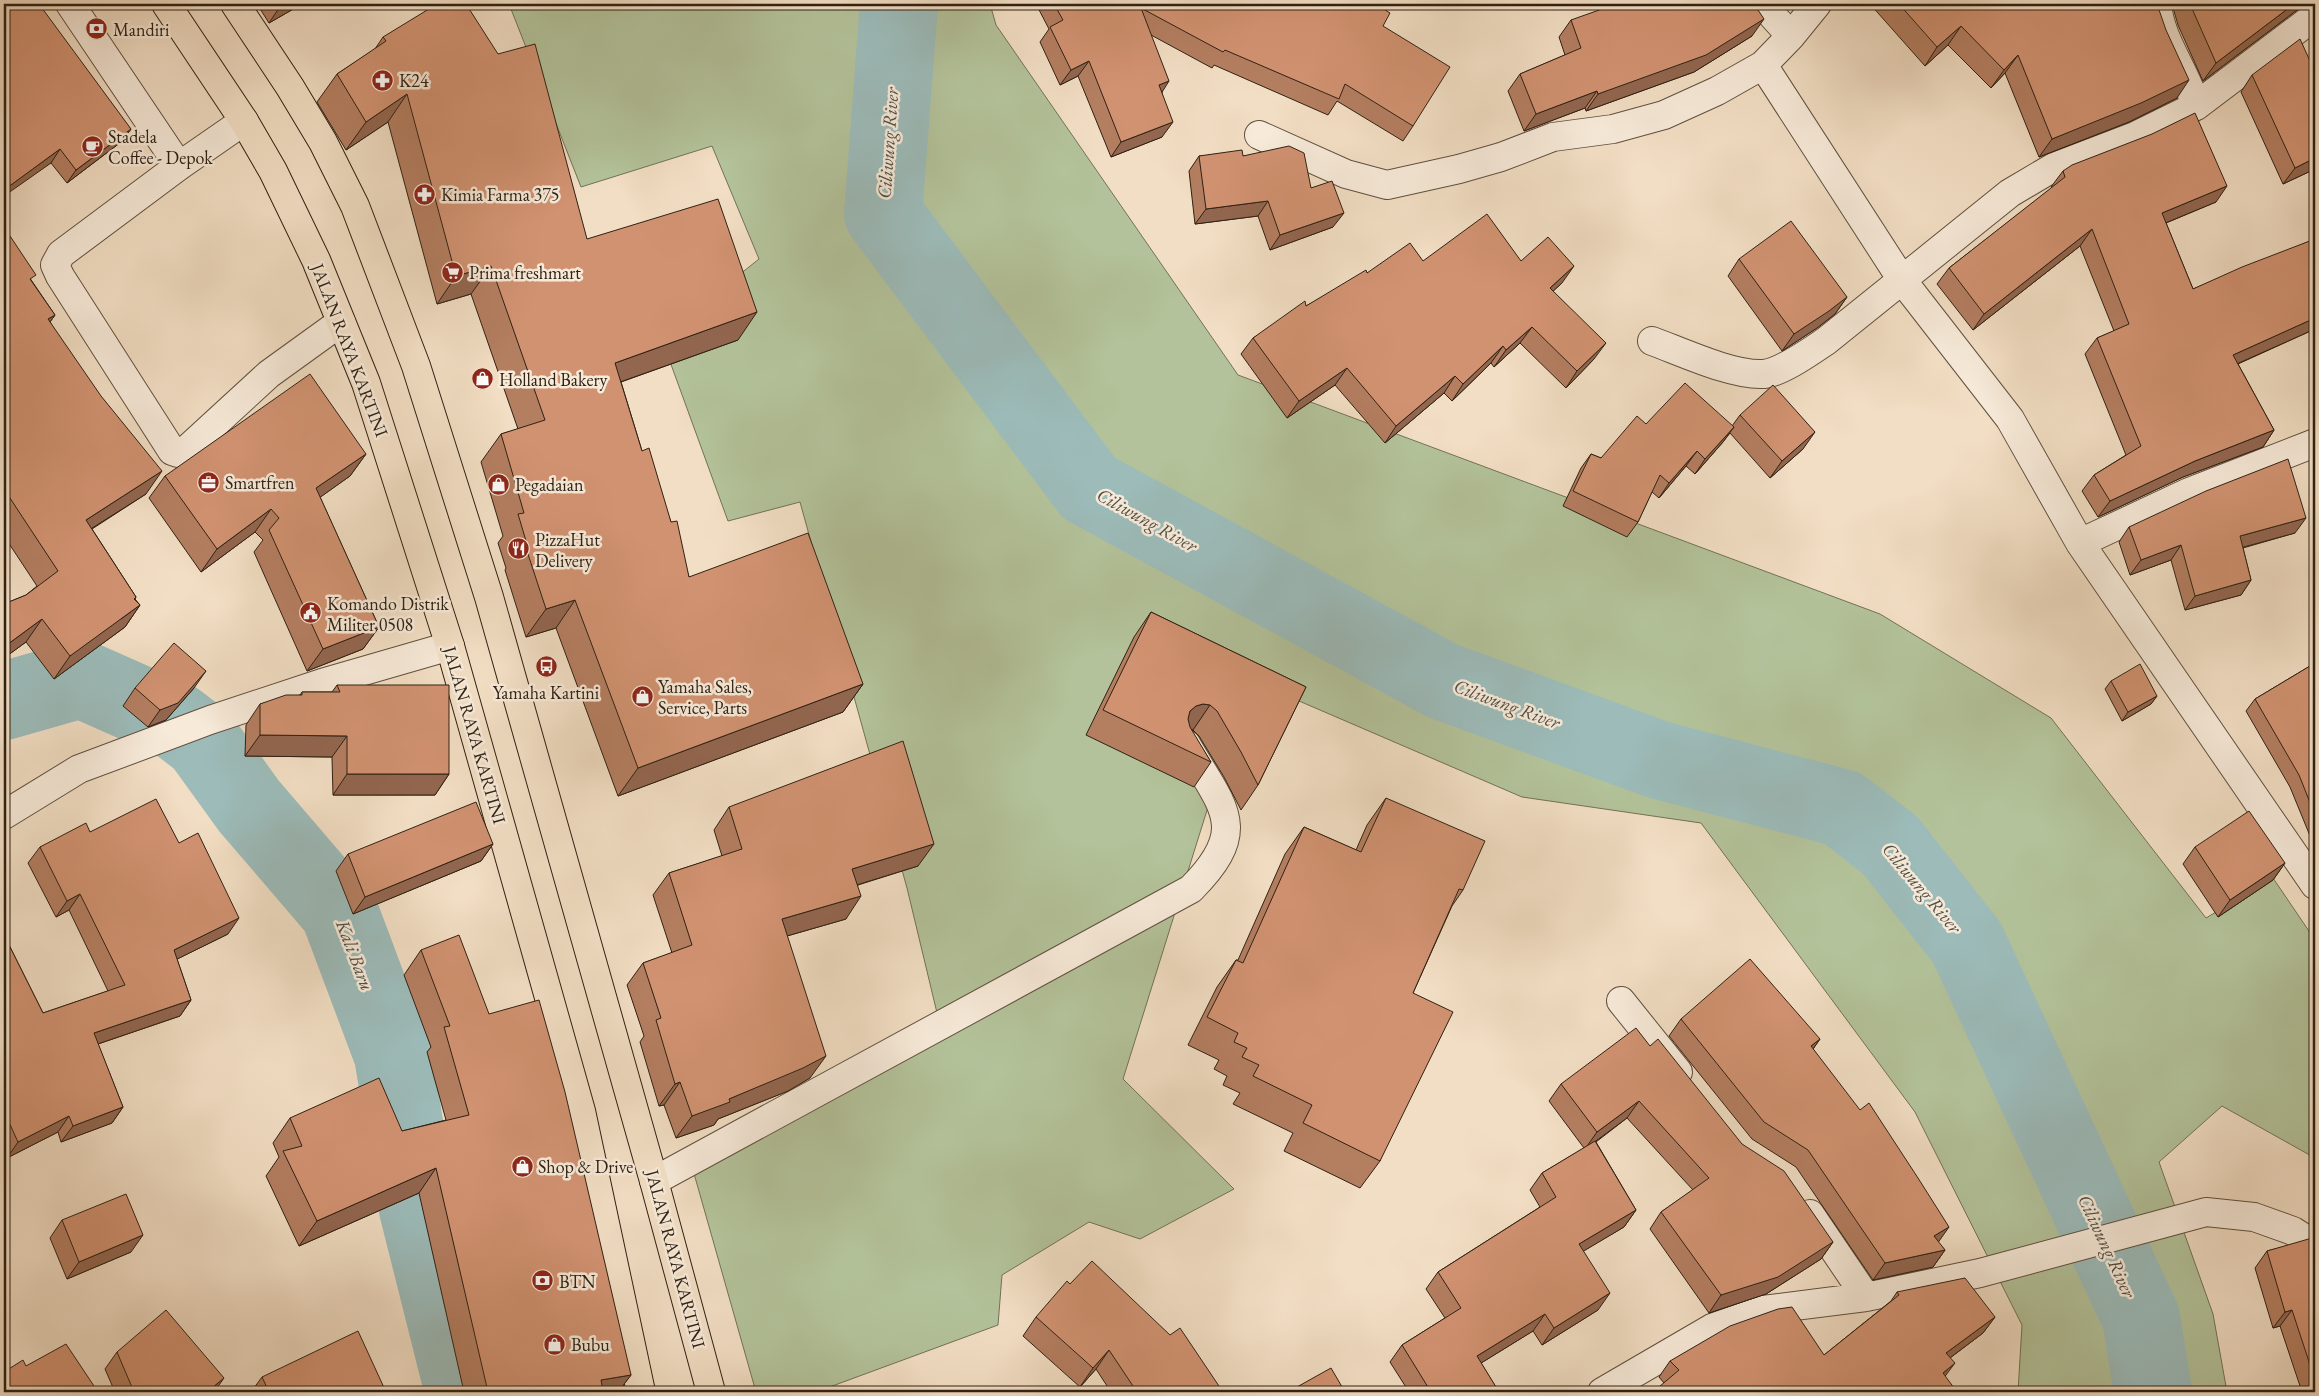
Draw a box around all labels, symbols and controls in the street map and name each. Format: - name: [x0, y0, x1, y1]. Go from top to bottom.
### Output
- bank icon: Mandiri: [85, 17, 109, 41]
- place label: Mandiri: [113, 18, 170, 41]
- pharmacy icon: K24: [371, 68, 395, 92]
- place label: K24: [399, 69, 429, 92]
- water label: Ciliwung River: [872, 86, 904, 199]
- place label: Stadela Coffee - Depok: [108, 125, 213, 169]
- cafe icon: Stadela Coffee - Depok: [80, 134, 104, 158]
- pharmacy icon: Kimia Farma 375: [413, 182, 437, 206]
- place label: Kimia Farma 375: [441, 183, 559, 206]
- street label: JALAN RAYA KARTINI: [306, 258, 394, 440]
- supermarket icon: Prima freshmart: [441, 260, 465, 284]
- place label: Prima freshmart: [469, 261, 581, 284]
- shop icon: Holland Bakery: [471, 367, 495, 391]
- place label: Holland Bakery: [499, 368, 607, 391]
- office icon: Smartfren: [197, 470, 221, 494]
- place label: Smartfren: [225, 471, 295, 494]
- shop icon: Pegadaian: [487, 472, 511, 496]
- place label: Pegadaian: [515, 473, 584, 496]
- water label: Ciliwung River: [1092, 482, 1202, 558]
- place label: PizzaHut Delivery: [535, 528, 600, 572]
- restaurant icon: PizzaHut Delivery: [507, 537, 531, 561]
- place label: Komando Distrik Militer 0508: [327, 592, 449, 636]
- public building icon: Komando Distrik Militer 0508: [299, 601, 323, 625]
- street label: JALAN RAYA KARTINI: [438, 642, 511, 827]
- bus stop icon: Yamaha Kartini: [534, 655, 558, 679]
- water label: Ciliwung River: [1450, 673, 1564, 735]
- place label: Yamaha Sales, Service, Parts: [658, 675, 752, 719]
- place label: Yamaha Kartini: [493, 681, 600, 704]
- shop icon: Yamaha Sales, Service, Parts: [630, 684, 654, 708]
- water label: Ciliwung River: [1877, 837, 1968, 939]
- water label: Kali Baru: [330, 915, 380, 994]
- shop icon: Shop & Drive: [510, 1154, 534, 1178]
- place label: Shop & Drive: [538, 1155, 633, 1178]
- street label: JALAN RAYA KARTINI: [641, 1165, 711, 1351]
- water label: Ciliwung River: [2072, 1190, 2142, 1302]
- bank icon: BTN: [531, 1269, 555, 1293]
- place label: BTN: [559, 1270, 596, 1293]
- shop icon: Bubu: [543, 1332, 567, 1356]
- place label: Bubu: [571, 1333, 610, 1356]

